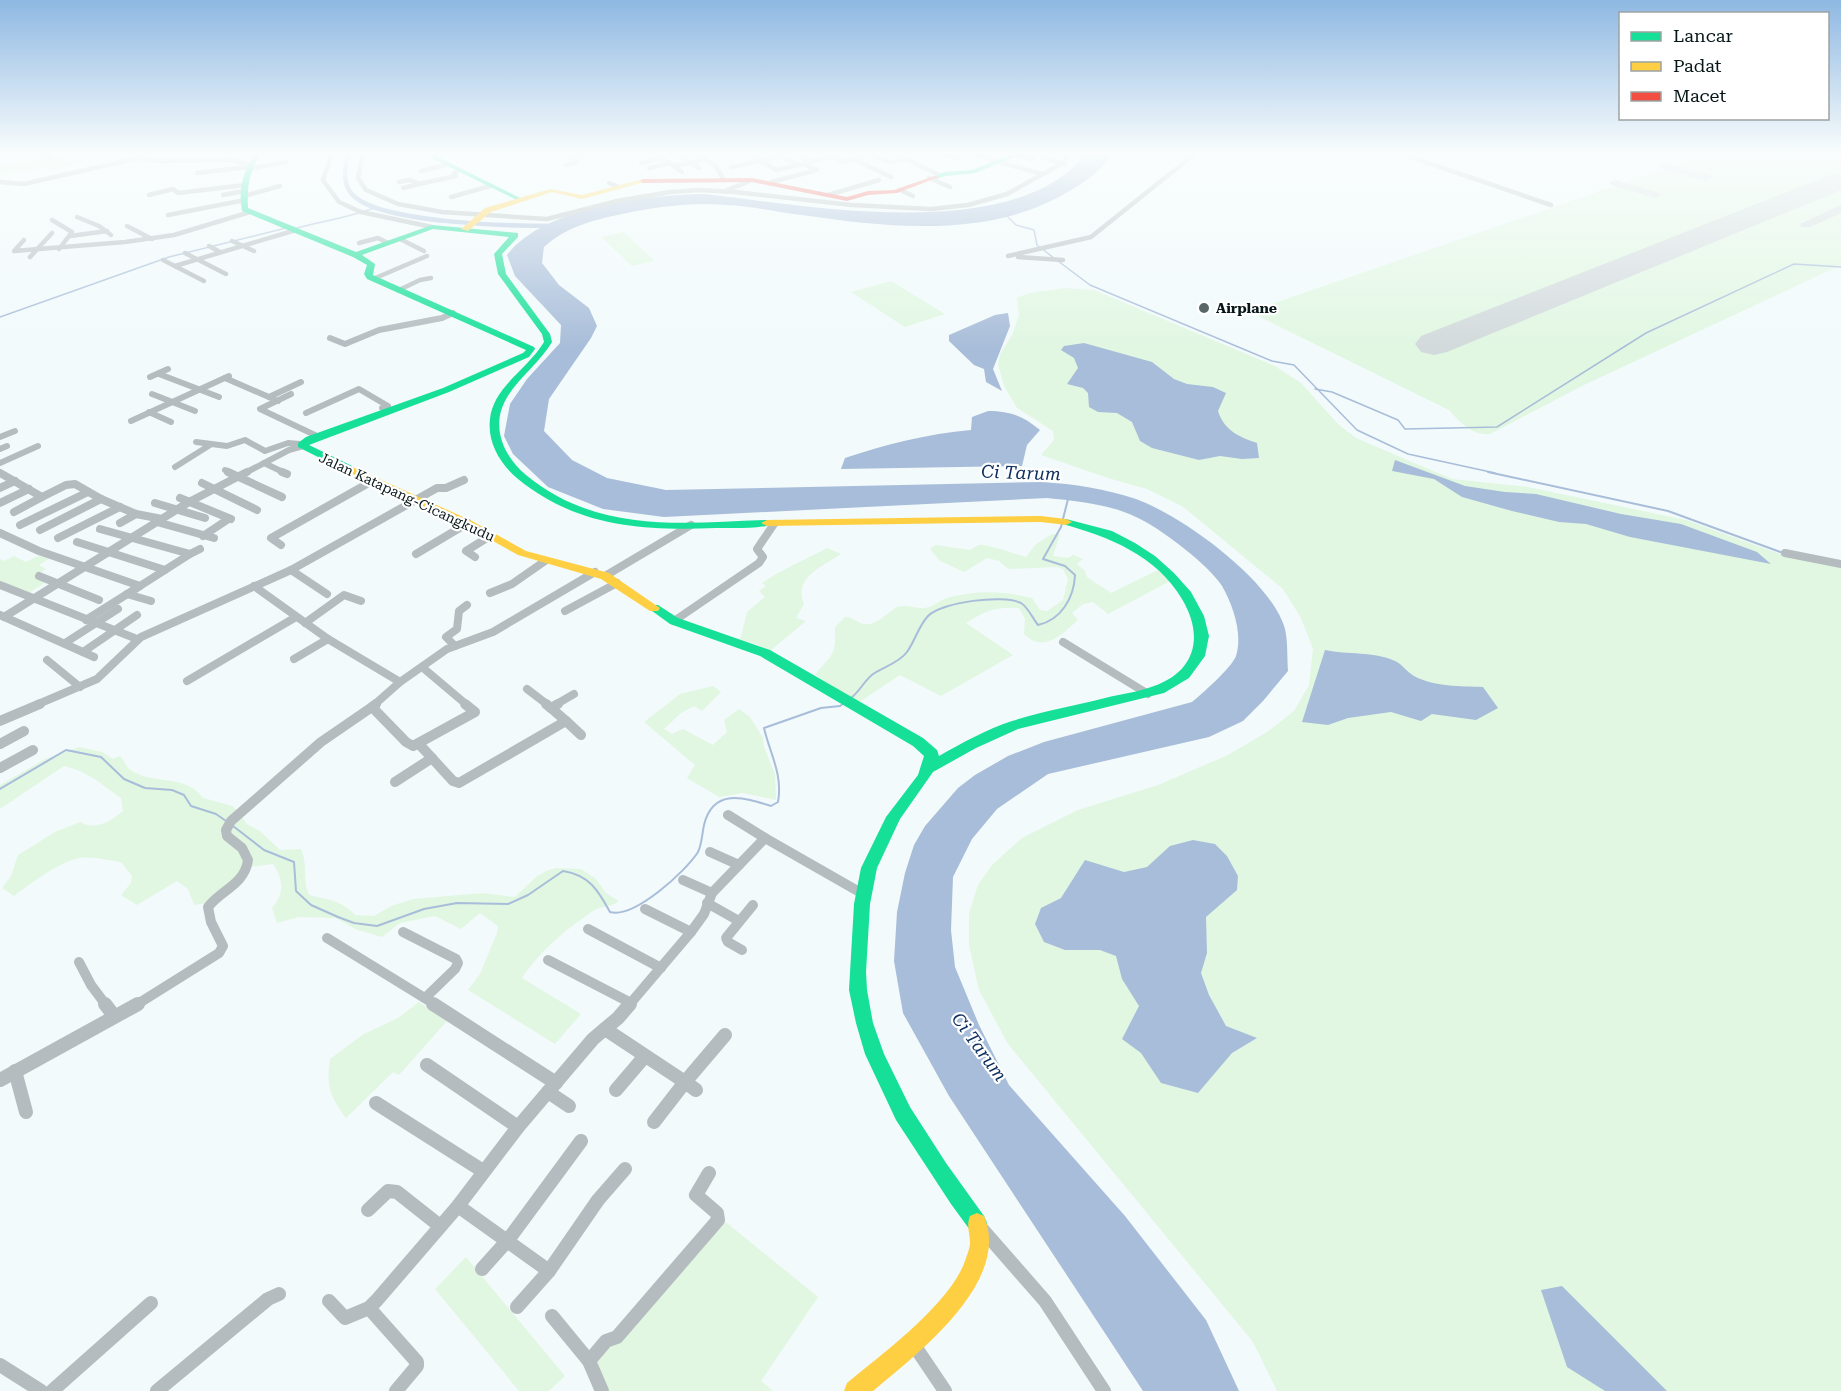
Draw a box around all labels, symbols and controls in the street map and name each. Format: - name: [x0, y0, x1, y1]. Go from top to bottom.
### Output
- legend: [1619, 12, 1829, 120]
- text: Lancar: [1673, 25, 1733, 46]
- text: Padat: [1673, 55, 1722, 76]
- text: Macet: [1673, 85, 1726, 106]
- place label: Airplane: [1216, 300, 1277, 316]
- marker: Airplane: [1197, 301, 1211, 315]
- street label: Jalan Katapang-Cicangkudu: [317, 449, 498, 545]
- water label: Ci Tarum: [981, 461, 1061, 484]
- water label: Ci Tarum: [948, 1008, 1011, 1085]

